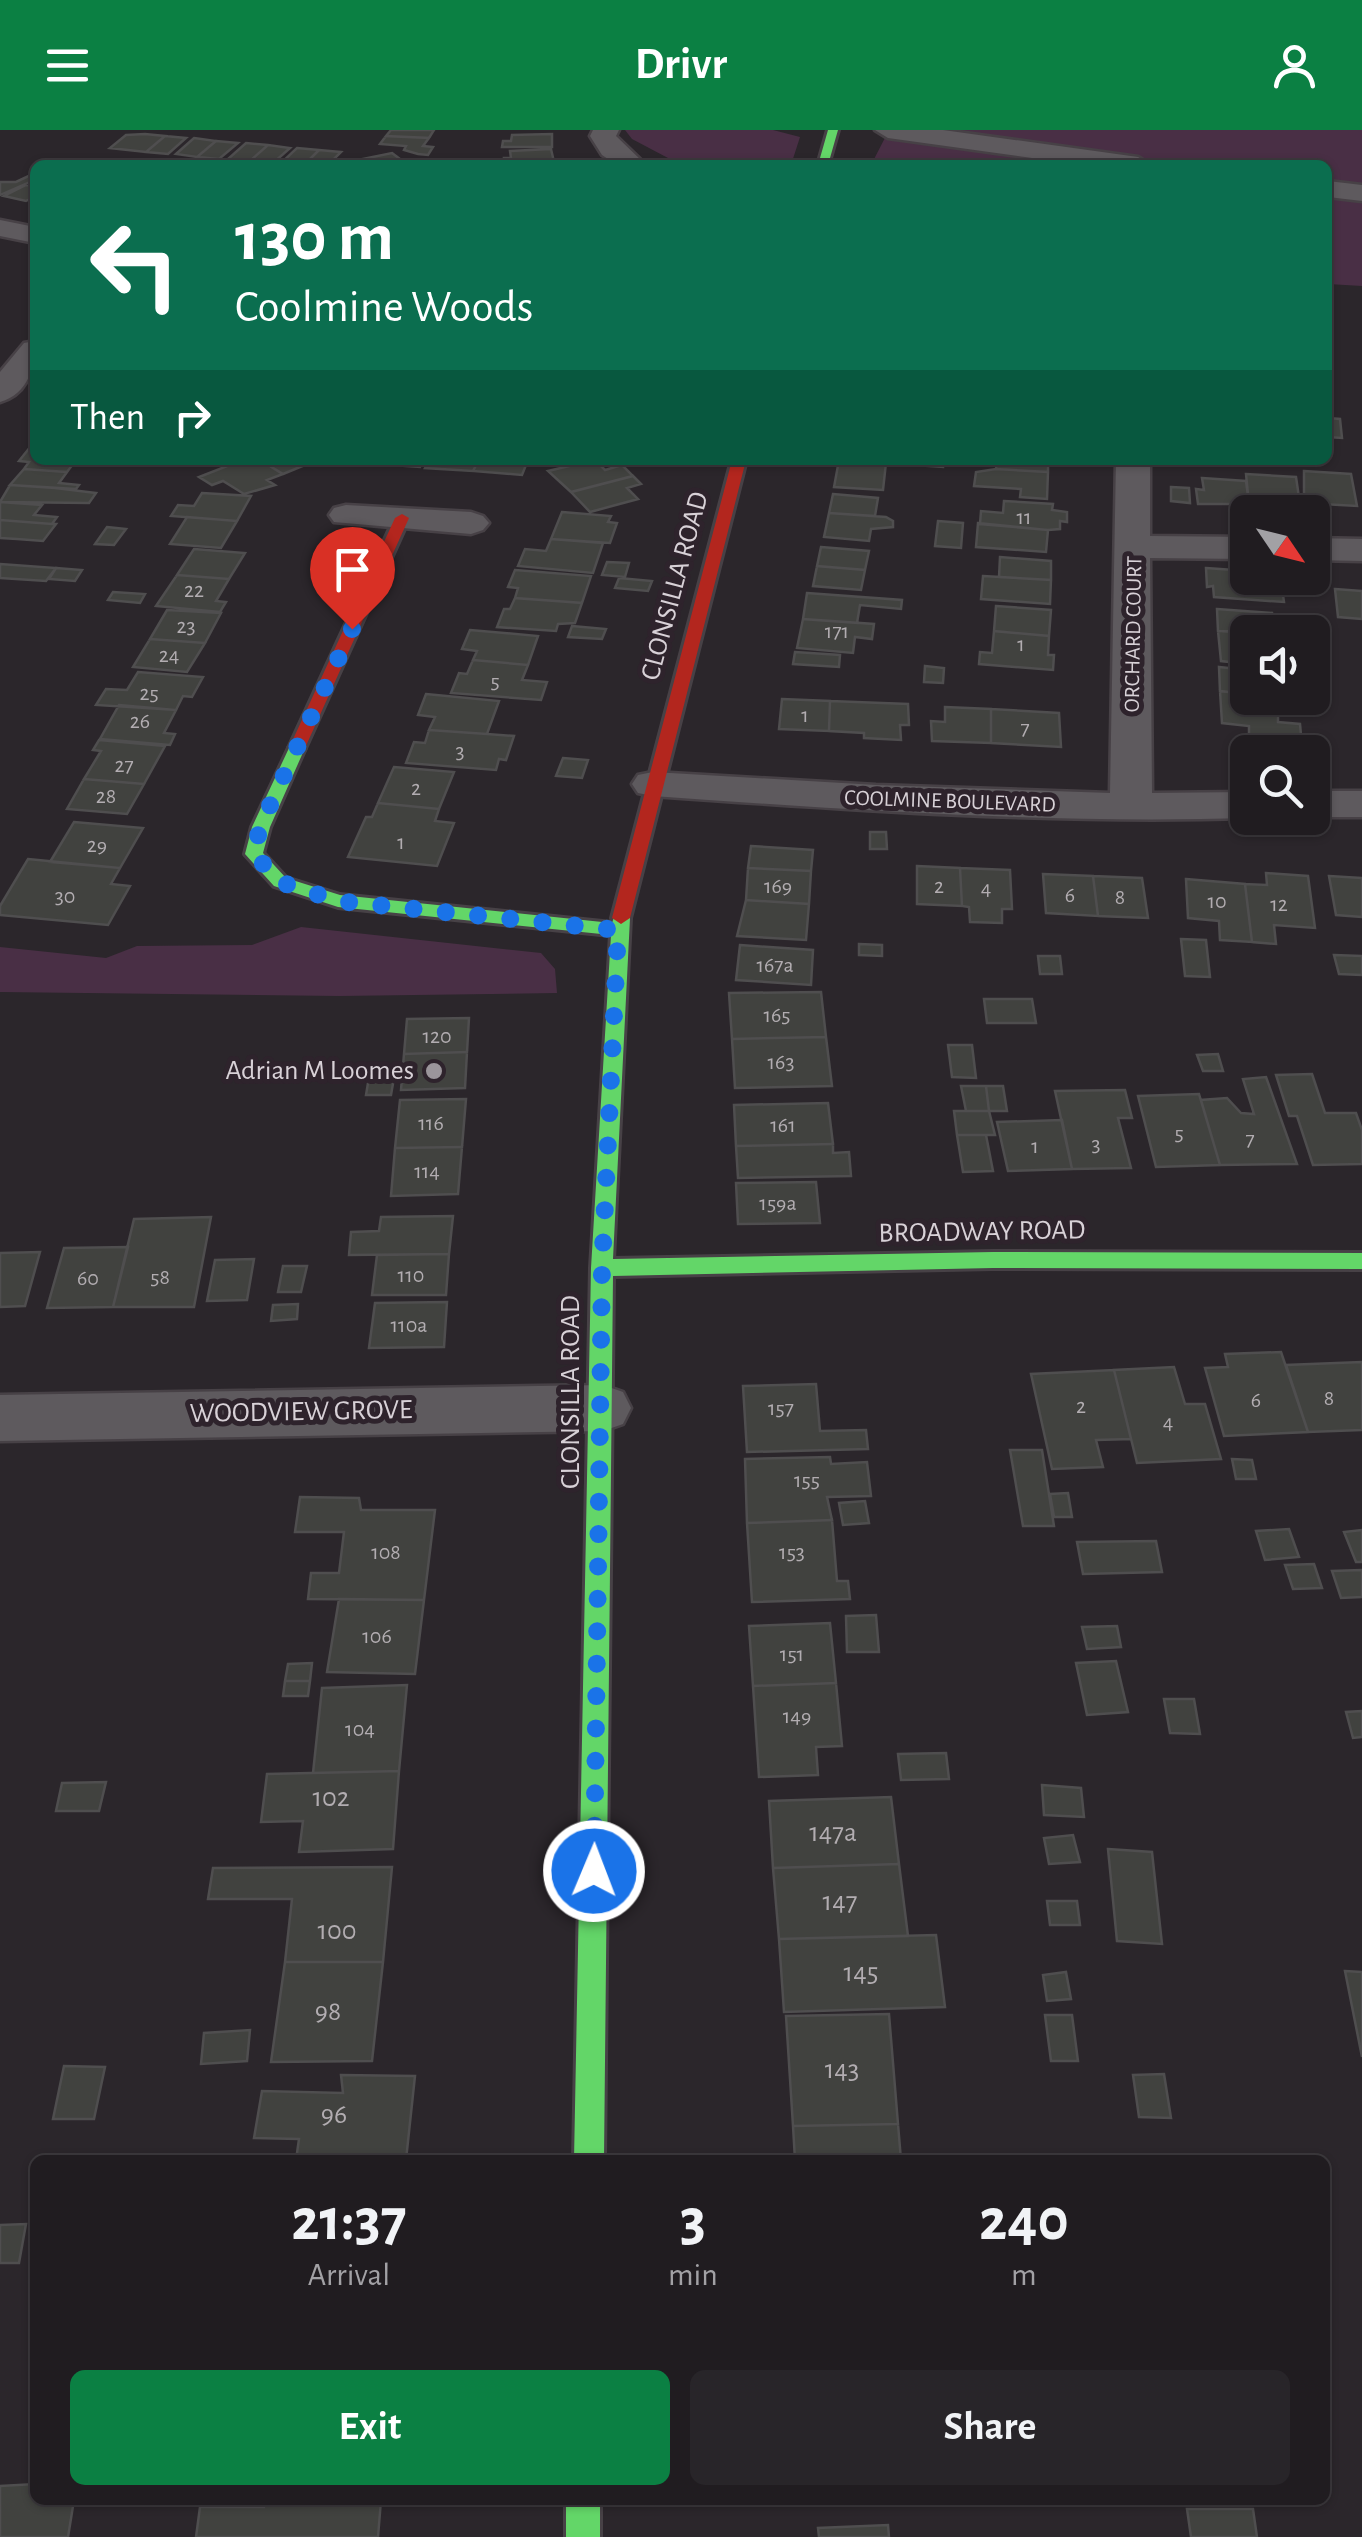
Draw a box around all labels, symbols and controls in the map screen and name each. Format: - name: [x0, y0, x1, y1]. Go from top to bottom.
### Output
- icon: menu: [40, 38, 95, 93]
- icon: person: [1267, 38, 1322, 93]
- text: Drivr: [635, 42, 727, 87]
- icon: left: [70, 200, 200, 330]
- text: 130 m: [235, 203, 394, 273]
- text: Coolmine Woods: [235, 285, 533, 330]
- icon: right: [165, 390, 220, 445]
- text: Then: [70, 399, 145, 437]
- street label: CLONSILLA ROAD: [636, 489, 714, 683]
- north arrow: [1230, 495, 1330, 595]
- map controls: [1230, 495, 1330, 835]
- house number: 11: [1016, 506, 1032, 528]
- pin: [310, 527, 395, 630]
- icon: arrive: [325, 542, 380, 597]
- street label: ORCHARD COURT: [1121, 555, 1145, 712]
- house number: 22: [184, 579, 204, 601]
- house number: 23: [176, 615, 196, 637]
- button: sound: [1230, 615, 1330, 715]
- house number: 171: [825, 620, 849, 642]
- house number: 1: [1017, 633, 1025, 655]
- house number: 24: [159, 644, 179, 666]
- house number: 5: [490, 670, 500, 692]
- house number: 25: [139, 682, 159, 704]
- house number: 1: [801, 704, 809, 726]
- house number: 26: [130, 710, 150, 732]
- house number: 7: [1020, 717, 1030, 739]
- button: search: [1230, 735, 1330, 835]
- house number: 3: [455, 740, 465, 762]
- house number: 27: [114, 754, 134, 776]
- house number: 2: [411, 777, 421, 799]
- house number: 28: [96, 785, 116, 807]
- street label: COOLMINE BOULEVARD: [844, 786, 1056, 816]
- house number: 1: [397, 831, 405, 853]
- house number: 29: [87, 834, 107, 856]
- house number: 169: [764, 875, 792, 897]
- house number: 2: [934, 875, 944, 897]
- house number: 4: [981, 877, 991, 899]
- house number: 6: [1065, 884, 1075, 906]
- house number: 30: [55, 885, 75, 907]
- house number: 8: [1115, 886, 1125, 908]
- house number: 10: [1207, 890, 1227, 912]
- house number: 12: [1270, 893, 1288, 915]
- house number: 167a: [756, 954, 794, 976]
- house number: 165: [763, 1004, 791, 1026]
- house number: 120: [422, 1025, 452, 1047]
- house number: 163: [768, 1051, 794, 1073]
- place label: Adrian M Loomes: [225, 1057, 414, 1085]
- marker: Adrian M Loomes: [423, 1060, 445, 1082]
- house number: 116: [418, 1112, 444, 1134]
- house number: 161: [770, 1114, 796, 1136]
- house number: 5: [1174, 1122, 1184, 1144]
- house number: 7: [1245, 1128, 1255, 1150]
- house number: 3: [1091, 1133, 1101, 1155]
- house number: 1: [1031, 1135, 1039, 1157]
- house number: 114: [414, 1160, 440, 1182]
- house number: 159a: [759, 1192, 797, 1214]
- street label: BROADWAY ROAD: [878, 1216, 1086, 1248]
- house number: 110: [398, 1264, 424, 1286]
- house number: 58: [150, 1266, 170, 1288]
- house number: 60: [77, 1267, 99, 1289]
- street label: CLONSILLA ROAD: [557, 1295, 585, 1489]
- house number: 110a: [391, 1314, 427, 1336]
- house number: 8: [1324, 1387, 1334, 1409]
- house number: 6: [1251, 1389, 1261, 1411]
- house number: 2: [1076, 1395, 1086, 1417]
- street label: WOODVIEW GROVE: [189, 1396, 413, 1428]
- house number: 157: [768, 1397, 794, 1419]
- house number: 4: [1163, 1411, 1173, 1433]
- house number: 155: [794, 1469, 820, 1491]
- house number: 108: [371, 1541, 401, 1563]
- house number: 153: [779, 1541, 805, 1563]
- house number: 106: [362, 1625, 392, 1647]
- house number: 151: [780, 1643, 804, 1665]
- house number: 149: [783, 1705, 811, 1727]
- house number: 104: [345, 1718, 375, 1740]
- house number: 102: [312, 1784, 350, 1812]
- position arrow: [542, 1819, 646, 1923]
- house number: 147a: [809, 1819, 857, 1847]
- house number: 147: [823, 1888, 857, 1916]
- house number: 100: [317, 1917, 357, 1945]
- house number: 145: [844, 1959, 878, 1987]
- house number: 98: [315, 1998, 341, 2026]
- house number: 143: [825, 2056, 859, 2084]
- house number: 96: [321, 2101, 347, 2129]
- text: 21:37: [291, 2191, 407, 2251]
- text: 3: [680, 2191, 706, 2251]
- text: 240: [979, 2191, 1069, 2251]
- text: Arrival: [308, 2259, 390, 2291]
- text: min: [668, 2259, 718, 2291]
- text: m: [1011, 2259, 1037, 2291]
- button: Exit: [70, 2370, 670, 2485]
- button: Share: [690, 2370, 1290, 2485]

